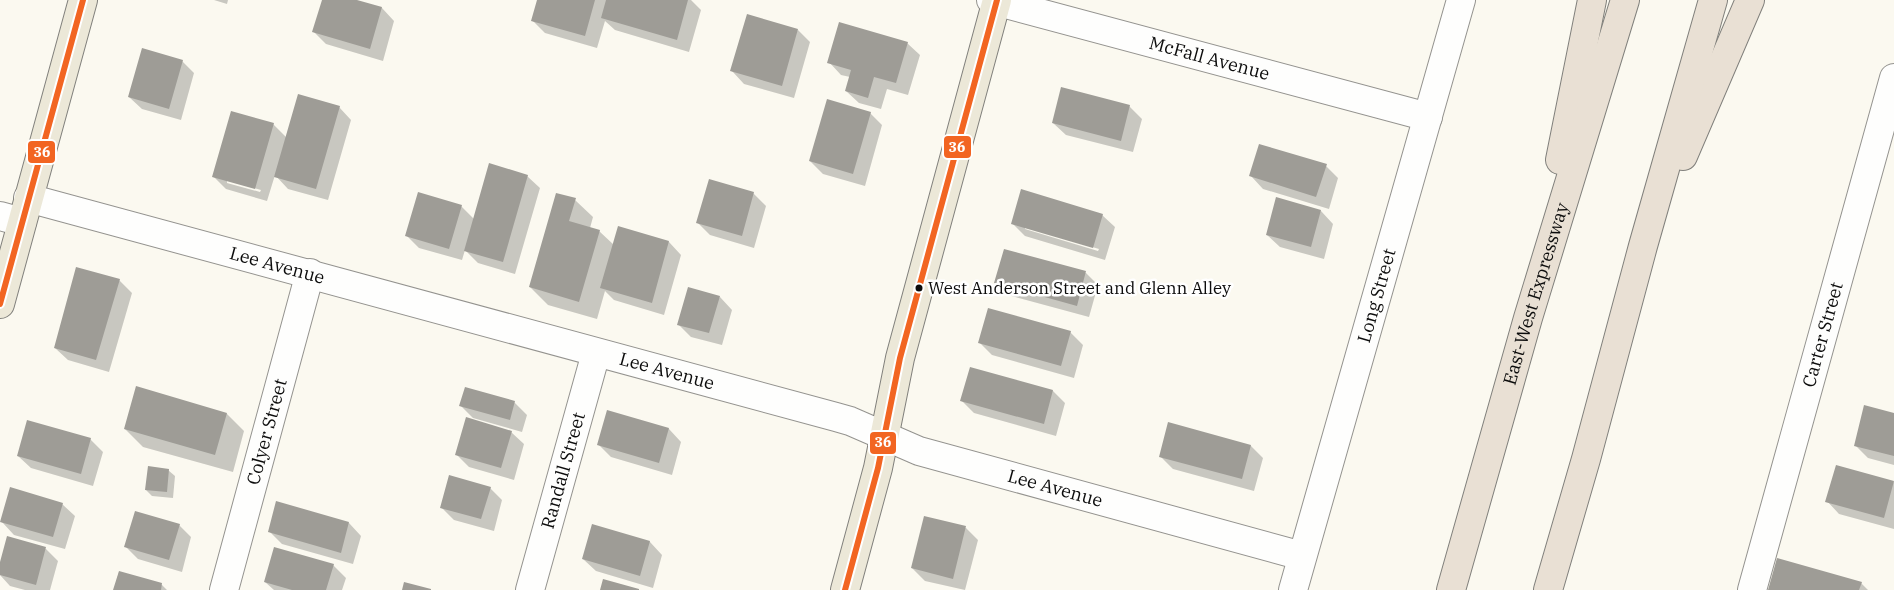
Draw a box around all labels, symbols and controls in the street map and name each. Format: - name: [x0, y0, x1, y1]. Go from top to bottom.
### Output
- street label: McFall Avenue: [1147, 31, 1272, 85]
- line badge: 36: [943, 135, 972, 159]
- text: 36: [949, 138, 965, 156]
- line badge: 36: [27, 140, 56, 164]
- text: 36: [34, 143, 50, 161]
- street label: East-West Expressway: [1498, 200, 1574, 388]
- street label: Lee Avenue: [227, 241, 327, 289]
- street label: Long Street: [1352, 246, 1401, 345]
- place label: West Anderson Street and Glenn Alley: [928, 277, 1232, 299]
- street label: Carter Street: [1797, 279, 1848, 390]
- marker: West Anderson Street and Glenn Alley: [914, 283, 924, 293]
- street label: Lee Avenue: [617, 347, 717, 395]
- street label: Colyer Street: [241, 376, 292, 487]
- street label: Randall Street: [536, 410, 590, 531]
- line badge: 36: [869, 431, 897, 455]
- text: 36: [875, 433, 891, 451]
- street label: Lee Avenue: [1005, 464, 1105, 512]

